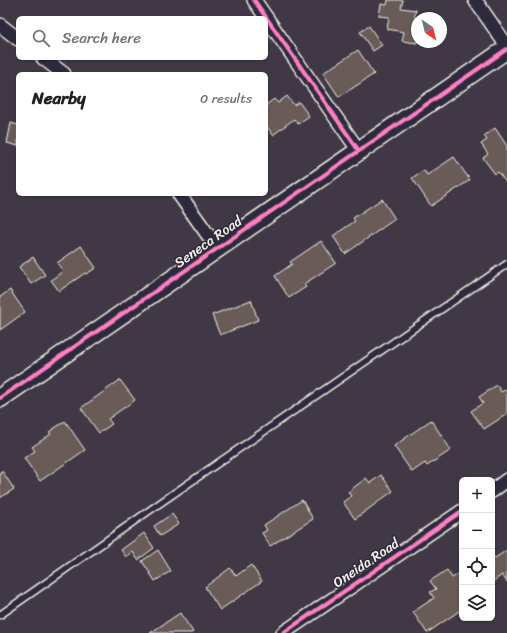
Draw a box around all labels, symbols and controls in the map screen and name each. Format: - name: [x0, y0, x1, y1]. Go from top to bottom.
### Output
- north arrow: [411, 12, 447, 48]
- search box: [16, 16, 268, 60]
- text: Search here: [62, 25, 141, 51]
- icon: search: [30, 27, 52, 49]
- text: Nearby: [32, 83, 86, 113]
- text: 0 results: [200, 87, 252, 110]
- street label: Seneca Road: [169, 208, 249, 275]
- map controls: [459, 477, 495, 621]
- button: +: [459, 477, 495, 513]
- button: −: [459, 513, 495, 549]
- street label: Oneida Road: [328, 531, 406, 595]
- button: locate: [459, 549, 495, 585]
- button: layers: [459, 585, 495, 621]

